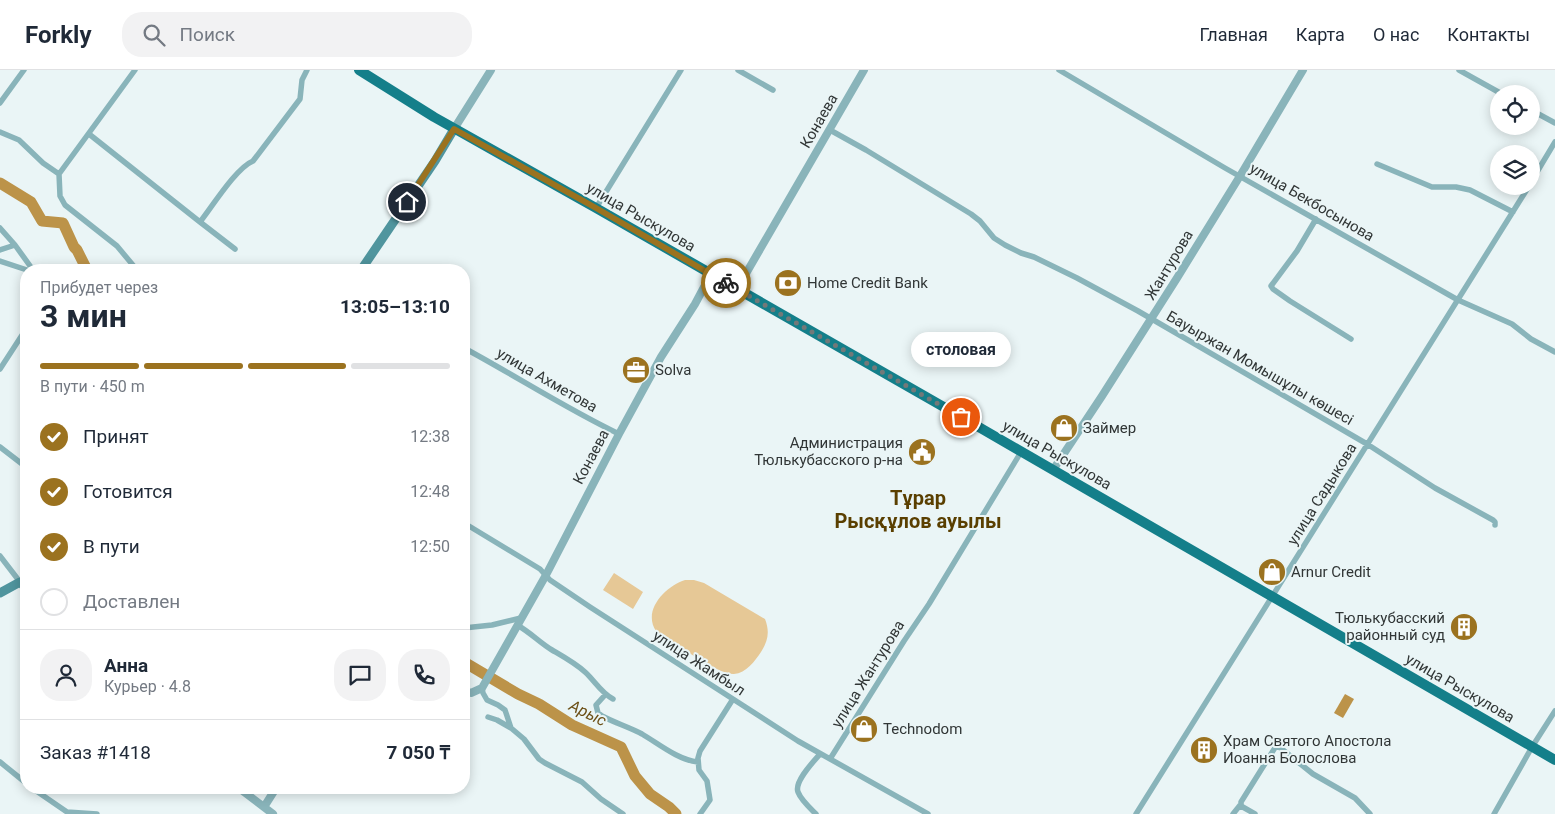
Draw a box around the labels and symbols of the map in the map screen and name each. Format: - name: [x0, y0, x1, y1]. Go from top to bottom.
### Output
- street label: Конаева: [796, 91, 842, 151]
- street label: улица Бекбосынова: [1247, 159, 1377, 245]
- street label: улица Рыскулова: [583, 179, 699, 255]
- pin: [386, 181, 428, 223]
- street label: Жантурова: [1141, 227, 1197, 303]
- courier: [701, 258, 751, 308]
- bank icon: Home Credit Bank: [773, 268, 803, 298]
- place label: Home Credit Bank: [807, 274, 928, 292]
- street label: Бауыржан Момышұлы көшесі: [1163, 307, 1357, 429]
- callout: столовая: [911, 332, 1011, 367]
- street label: улица Ахметова: [493, 344, 601, 416]
- office icon: Solva: [621, 355, 651, 385]
- place label: Solva: [655, 361, 691, 379]
- pin: [940, 396, 982, 438]
- shop icon: Займер: [1049, 413, 1079, 443]
- street label: улица Рыскулова: [999, 417, 1115, 493]
- place label: Займер: [1083, 419, 1136, 437]
- street label: Конаева: [569, 427, 613, 487]
- place label: Администрация Тюлькубасского р-на: [754, 434, 903, 469]
- public building icon: Администрация Тюлькубасского р-на: [907, 437, 937, 467]
- street label: улица Садыкова: [1283, 440, 1361, 548]
- district label: Тұрар Рысқұлов ауылы: [834, 486, 1002, 533]
- shop icon: Arnur Credit: [1257, 557, 1287, 587]
- place label: Arnur Credit: [1291, 563, 1371, 581]
- place label: Тюлькубасский районный суд: [1335, 609, 1445, 644]
- building icon: Тюлькубасский районный суд: [1449, 612, 1479, 642]
- street label: улица Жантурова: [828, 617, 908, 731]
- street label: улица Жамбыл: [649, 626, 749, 700]
- street label: улица Рыскулова: [1402, 650, 1518, 726]
- water label: Арыс: [565, 695, 610, 730]
- shop icon: Technodom: [849, 714, 879, 744]
- place label: Technodom: [883, 720, 962, 738]
- place label: Храм Святого Апостола Иоанна Болослова: [1223, 732, 1391, 767]
- building icon: Храм Святого Апостола Иоанна Болослова: [1189, 735, 1219, 765]

